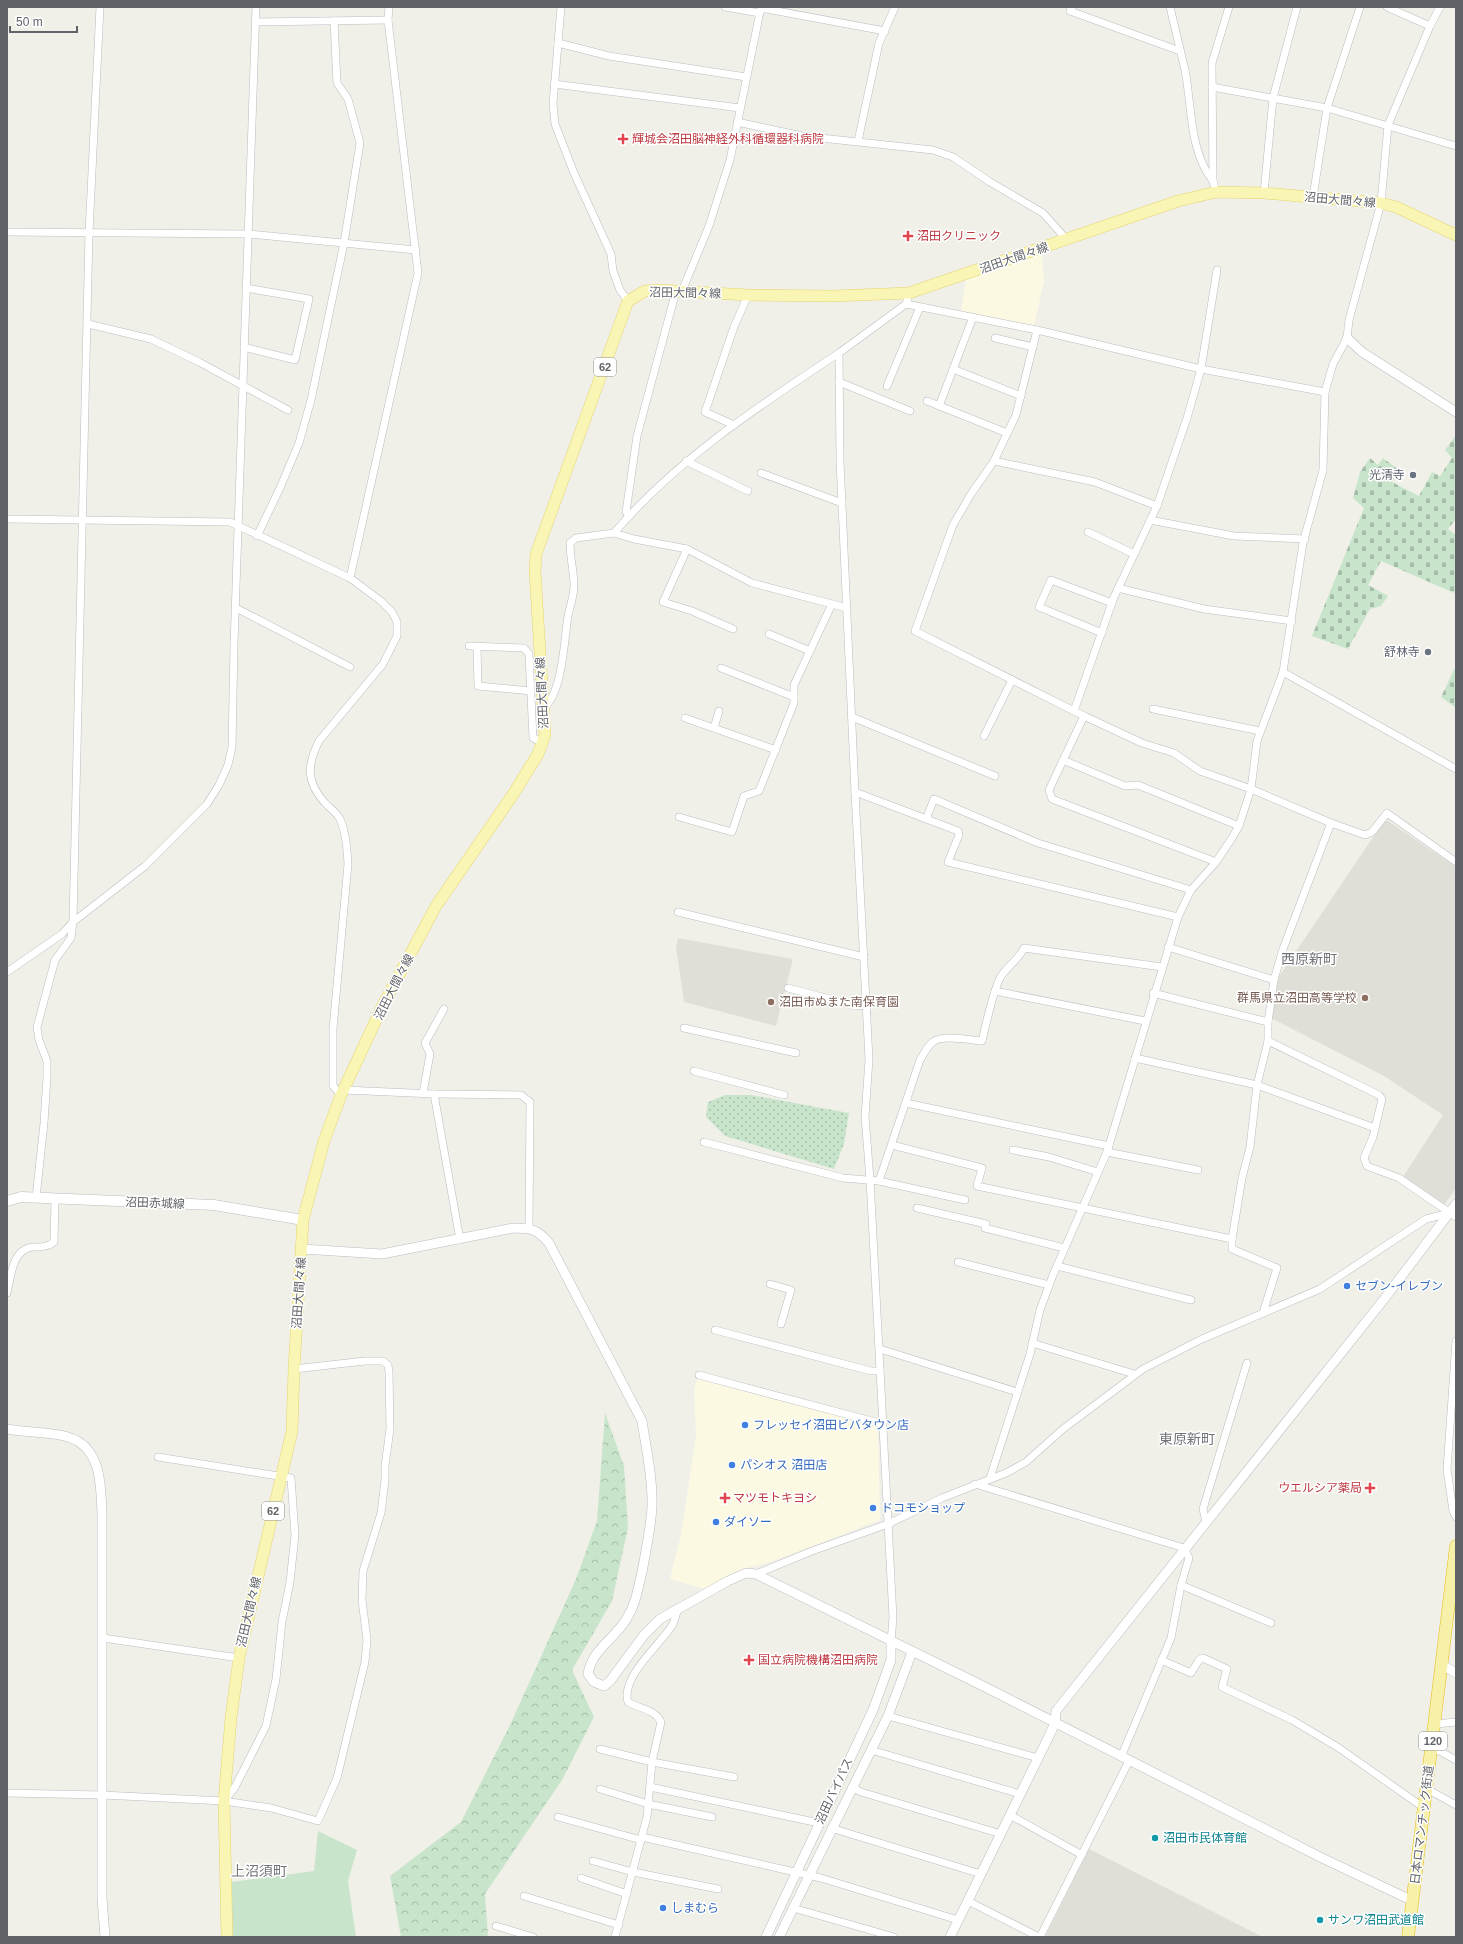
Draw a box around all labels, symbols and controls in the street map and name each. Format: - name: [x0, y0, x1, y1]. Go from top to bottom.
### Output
- scale bar: [10, 8, 77, 34]
- text: 50 m: [16, 15, 43, 29]
- place label: 輝城会沼田脳神経外科循環器科病院: [632, 132, 824, 146]
- marker: 輝城会沼田脳神経外科循環器科病院: [617, 133, 629, 145]
- street label: 沼田大間々線: [1304, 190, 1376, 210]
- place label: 沼田クリニック: [917, 229, 1001, 243]
- marker: 沼田クリニック: [902, 230, 914, 242]
- street label: 沼田大間々線: [978, 240, 1050, 276]
- street label: 沼田大間々線: [649, 285, 721, 301]
- road number: 62: [594, 358, 616, 376]
- place label: 光清寺: [1369, 468, 1405, 482]
- marker: 光清寺: [1408, 470, 1418, 480]
- place label: 舒林寺: [1384, 645, 1420, 659]
- marker: 舒林寺: [1423, 647, 1433, 657]
- street label: 沼田大間々線: [533, 657, 551, 729]
- district label: 西原新町: [1281, 951, 1337, 967]
- street label: 沼田大間々線: [371, 952, 417, 1022]
- place label: 群馬県立沼田高等学校: [1237, 991, 1357, 1005]
- marker: 群馬県立沼田高等学校: [1360, 993, 1370, 1003]
- place label: 沼田市ぬまた南保育園: [779, 995, 899, 1009]
- marker: 沼田市ぬまた南保育園: [766, 997, 776, 1007]
- street label: 沼田赤城線: [125, 1195, 185, 1211]
- street label: 沼田大間々線: [290, 1257, 308, 1329]
- place label: セブン-イレブン: [1355, 1279, 1443, 1293]
- marker: セブン-イレブン: [1342, 1281, 1352, 1291]
- place label: フレッセイ沼田ビバタウン店: [753, 1418, 909, 1432]
- marker: フレッセイ沼田ビバタウン店: [740, 1420, 750, 1430]
- district label: 東原新町: [1159, 1431, 1215, 1447]
- place label: パシオス 沼田店: [740, 1458, 827, 1472]
- marker: パシオス 沼田店: [727, 1460, 737, 1470]
- place label: ウエルシア薬局: [1278, 1481, 1362, 1495]
- marker: ウエルシア薬局: [1365, 1483, 1375, 1493]
- place label: マツモトキヨシ: [733, 1491, 817, 1505]
- marker: マツモトキヨシ: [720, 1493, 730, 1503]
- place label: ドコモショップ: [881, 1501, 965, 1515]
- road number: 62: [262, 1502, 284, 1520]
- marker: ドコモショップ: [868, 1503, 878, 1513]
- place label: ダイソー: [724, 1515, 772, 1529]
- marker: ダイソー: [711, 1517, 721, 1527]
- street label: 沼田大間々線: [234, 1575, 264, 1649]
- place label: 国立病院機構沼田病院: [758, 1653, 878, 1667]
- marker: 国立病院機構沼田病院: [743, 1654, 755, 1666]
- road number: 120: [1419, 1732, 1447, 1750]
- street label: 沼田バイパス: [812, 1756, 856, 1826]
- street label: 日本ロマンチック街道: [1408, 1765, 1436, 1885]
- place label: 沼田市民体育館: [1163, 1831, 1247, 1845]
- marker: 沼田市民体育館: [1150, 1833, 1160, 1843]
- district label: 上沼須町: [231, 1863, 287, 1879]
- place label: しまむら: [671, 1901, 719, 1915]
- marker: しまむら: [658, 1903, 668, 1913]
- place label: サンワ沼田武道館: [1328, 1913, 1424, 1927]
- marker: サンワ沼田武道館: [1315, 1915, 1325, 1925]

